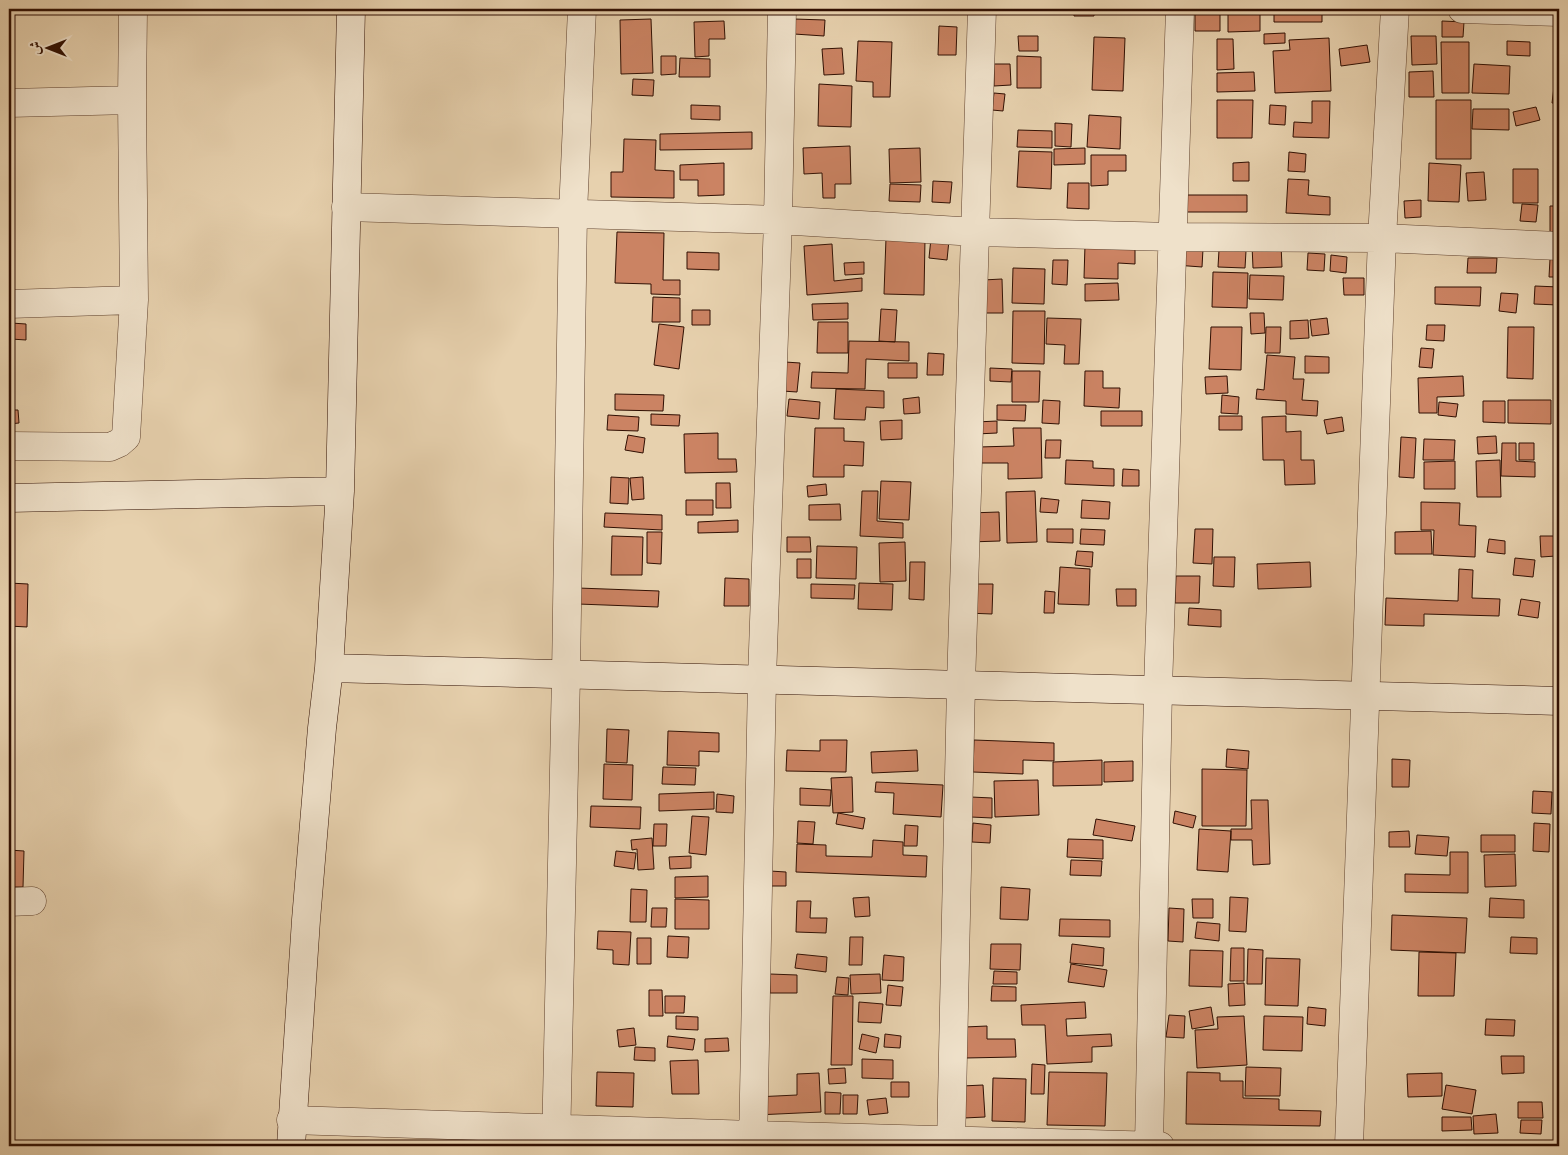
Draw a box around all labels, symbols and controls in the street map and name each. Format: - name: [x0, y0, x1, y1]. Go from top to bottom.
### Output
- north arrow: [22, 22, 72, 72]
- text: ش: [27, 41, 44, 55]

